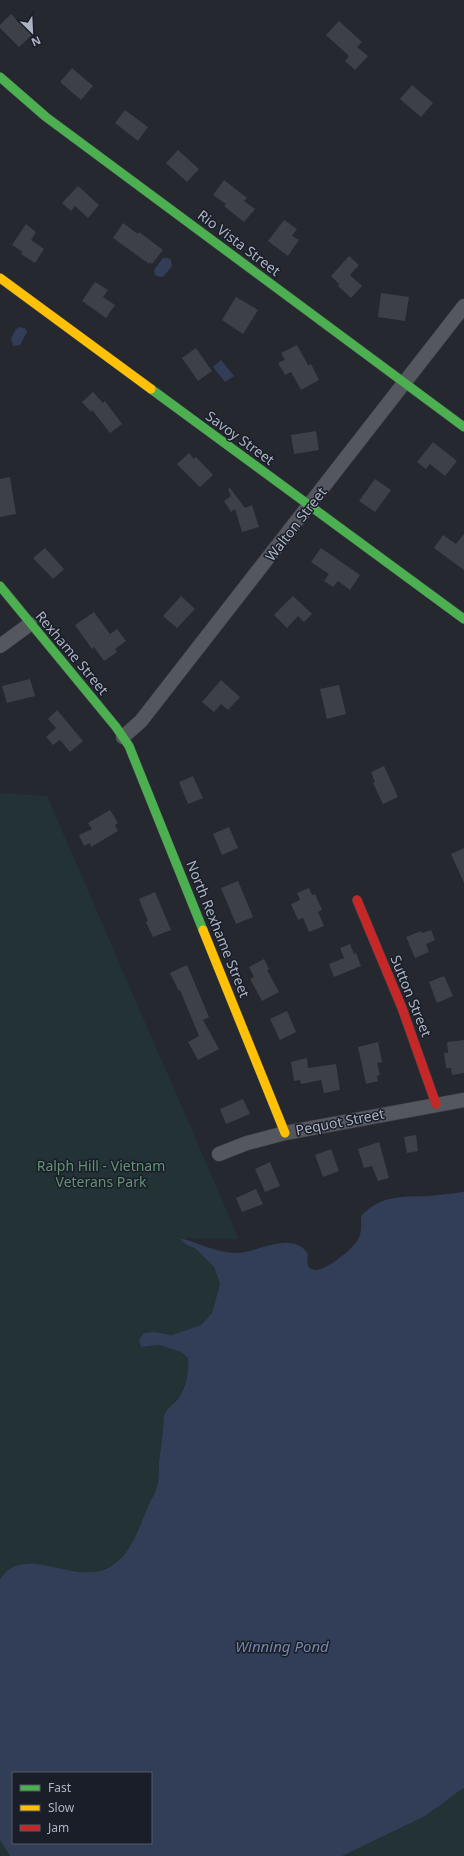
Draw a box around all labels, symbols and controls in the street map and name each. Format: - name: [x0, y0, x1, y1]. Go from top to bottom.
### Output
- north arrow: [12, 12, 52, 52]
- text: N: [29, 33, 43, 50]
- street label: Rio Vista Street: [194, 205, 284, 280]
- street label: Savoy Street: [202, 406, 279, 469]
- street label: Walton Street: [261, 483, 331, 565]
- street label: Rexhame Street: [32, 607, 113, 699]
- street label: North Rexhame Street: [182, 857, 255, 1000]
- street label: Sutton Street: [386, 952, 436, 1039]
- street label: Pequot Street: [294, 1104, 386, 1139]
- park label: Ralph Hill - Vietnam Veterans Park: [37, 1156, 165, 1191]
- water label: Winning Pond: [235, 1636, 329, 1656]
- legend: [12, 1772, 152, 1844]
- text: Fast: [48, 1779, 72, 1796]
- text: Slow: [48, 1799, 75, 1816]
- text: Jam: [47, 1819, 69, 1836]

